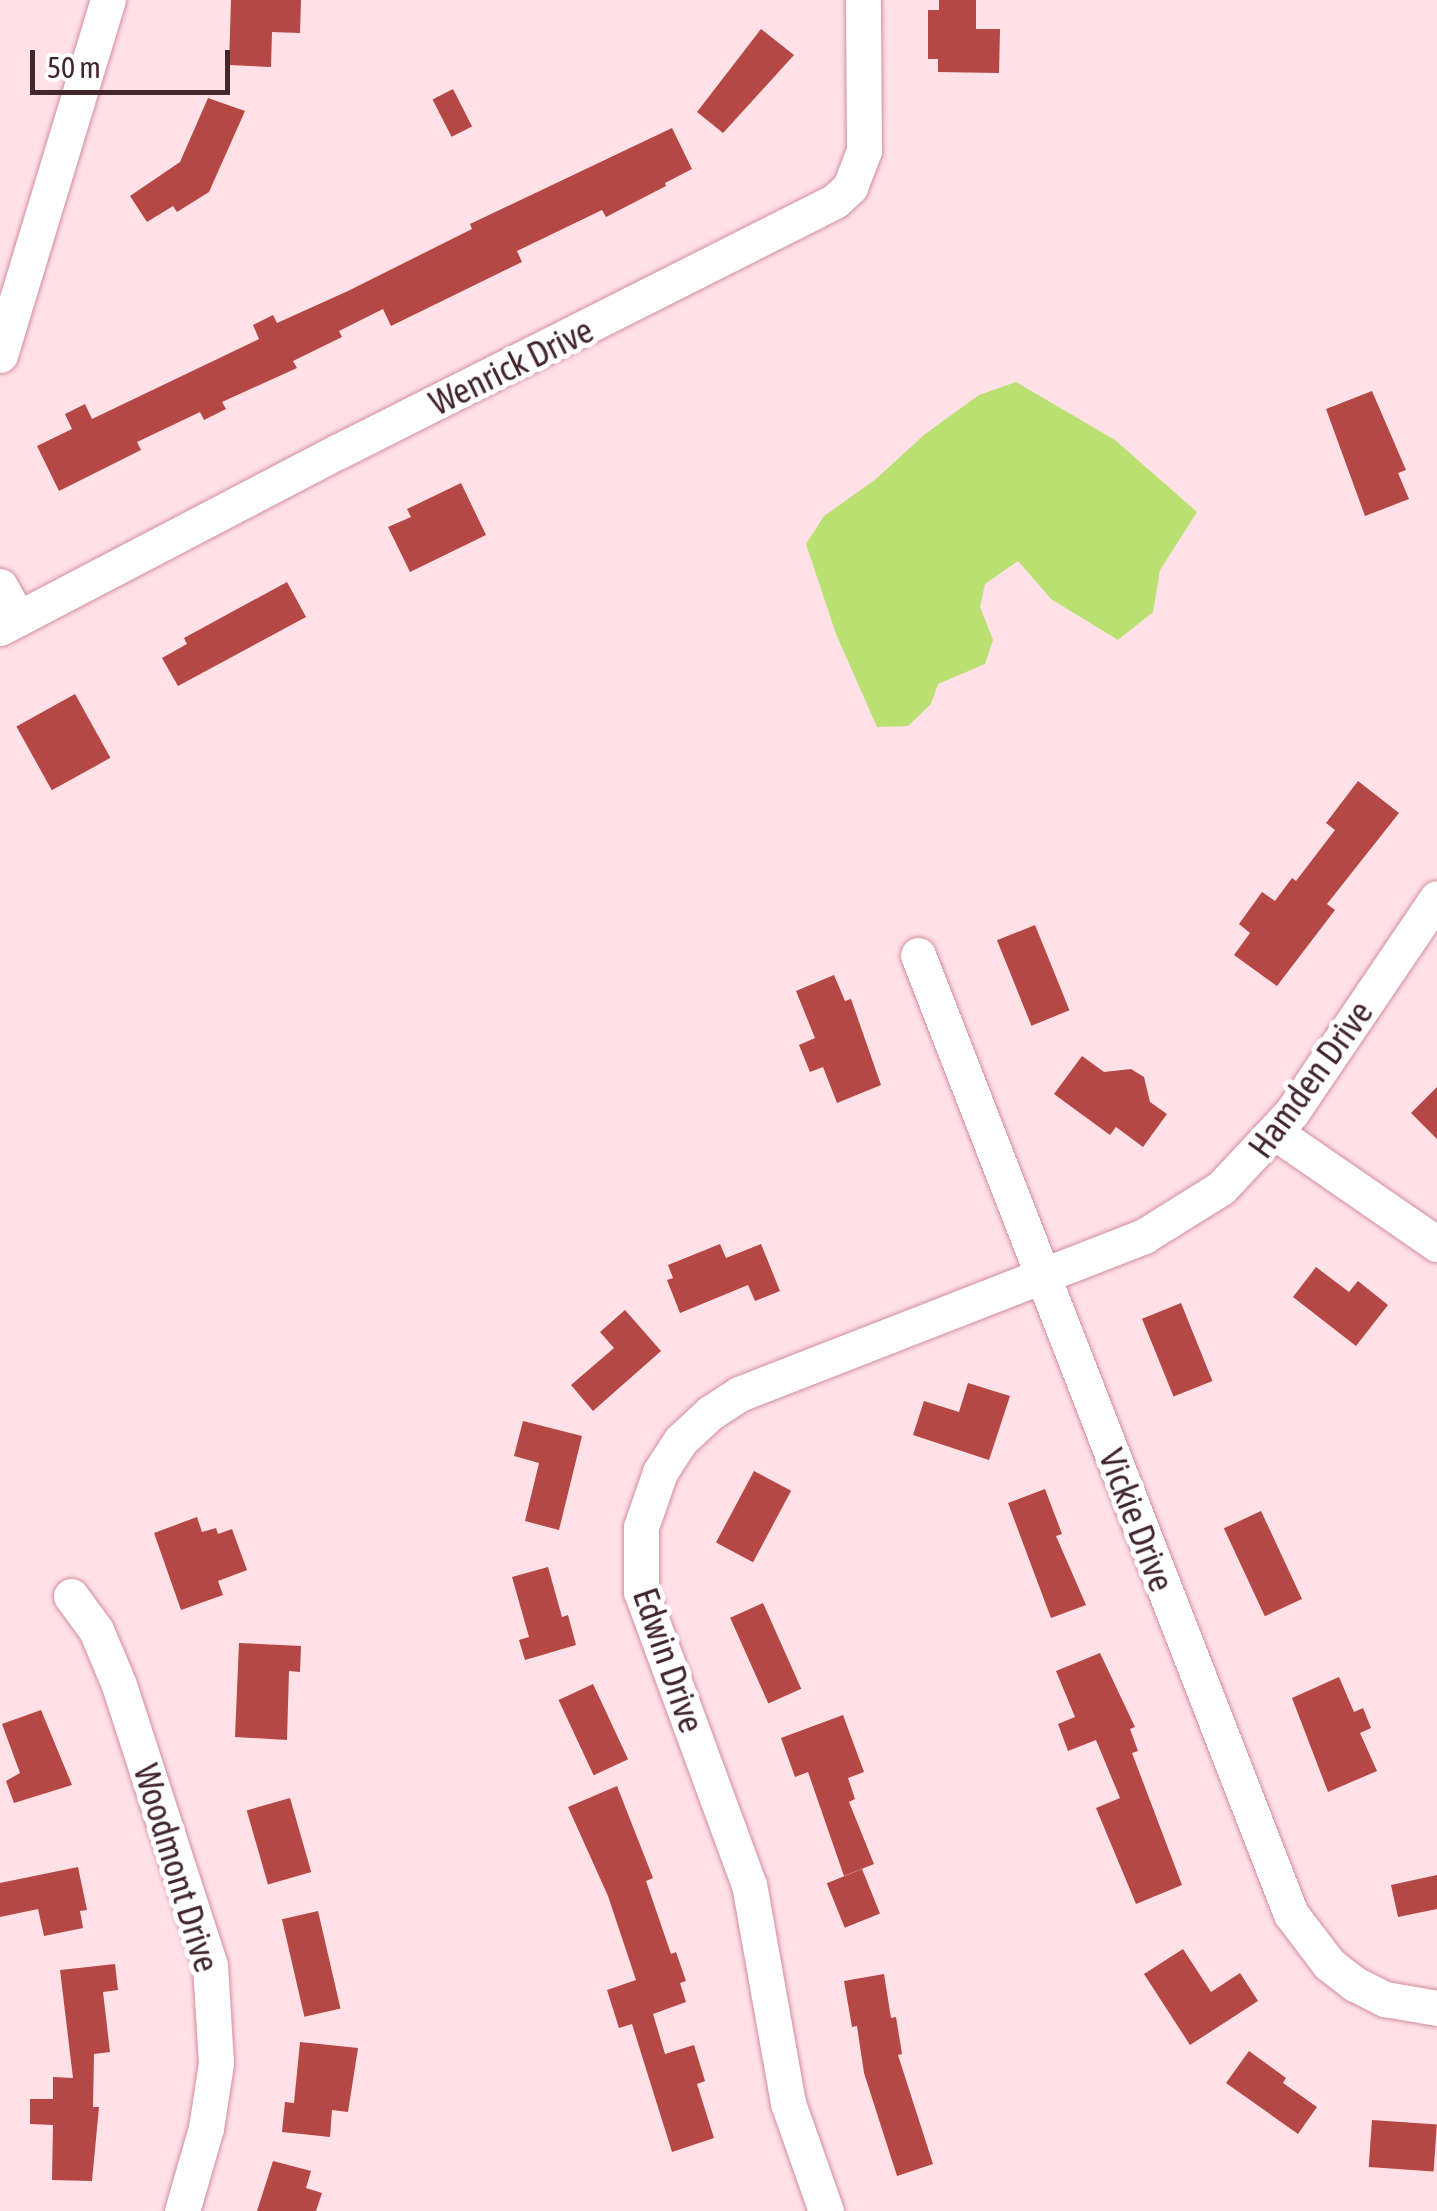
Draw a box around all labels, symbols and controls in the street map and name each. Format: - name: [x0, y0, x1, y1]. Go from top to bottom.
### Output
- scale bar: [35, 30, 235, 92]
- text: 50 m: [47, 50, 101, 84]
- street label: Wenrick Drive: [422, 308, 600, 424]
- street label: Hamden Drive: [1239, 992, 1381, 1166]
- street label: Vickie Drive: [1091, 1443, 1183, 1597]
- street label: Edwin Drive: [625, 1582, 713, 1738]
- street label: Woodmont Drive: [125, 1759, 229, 1977]

